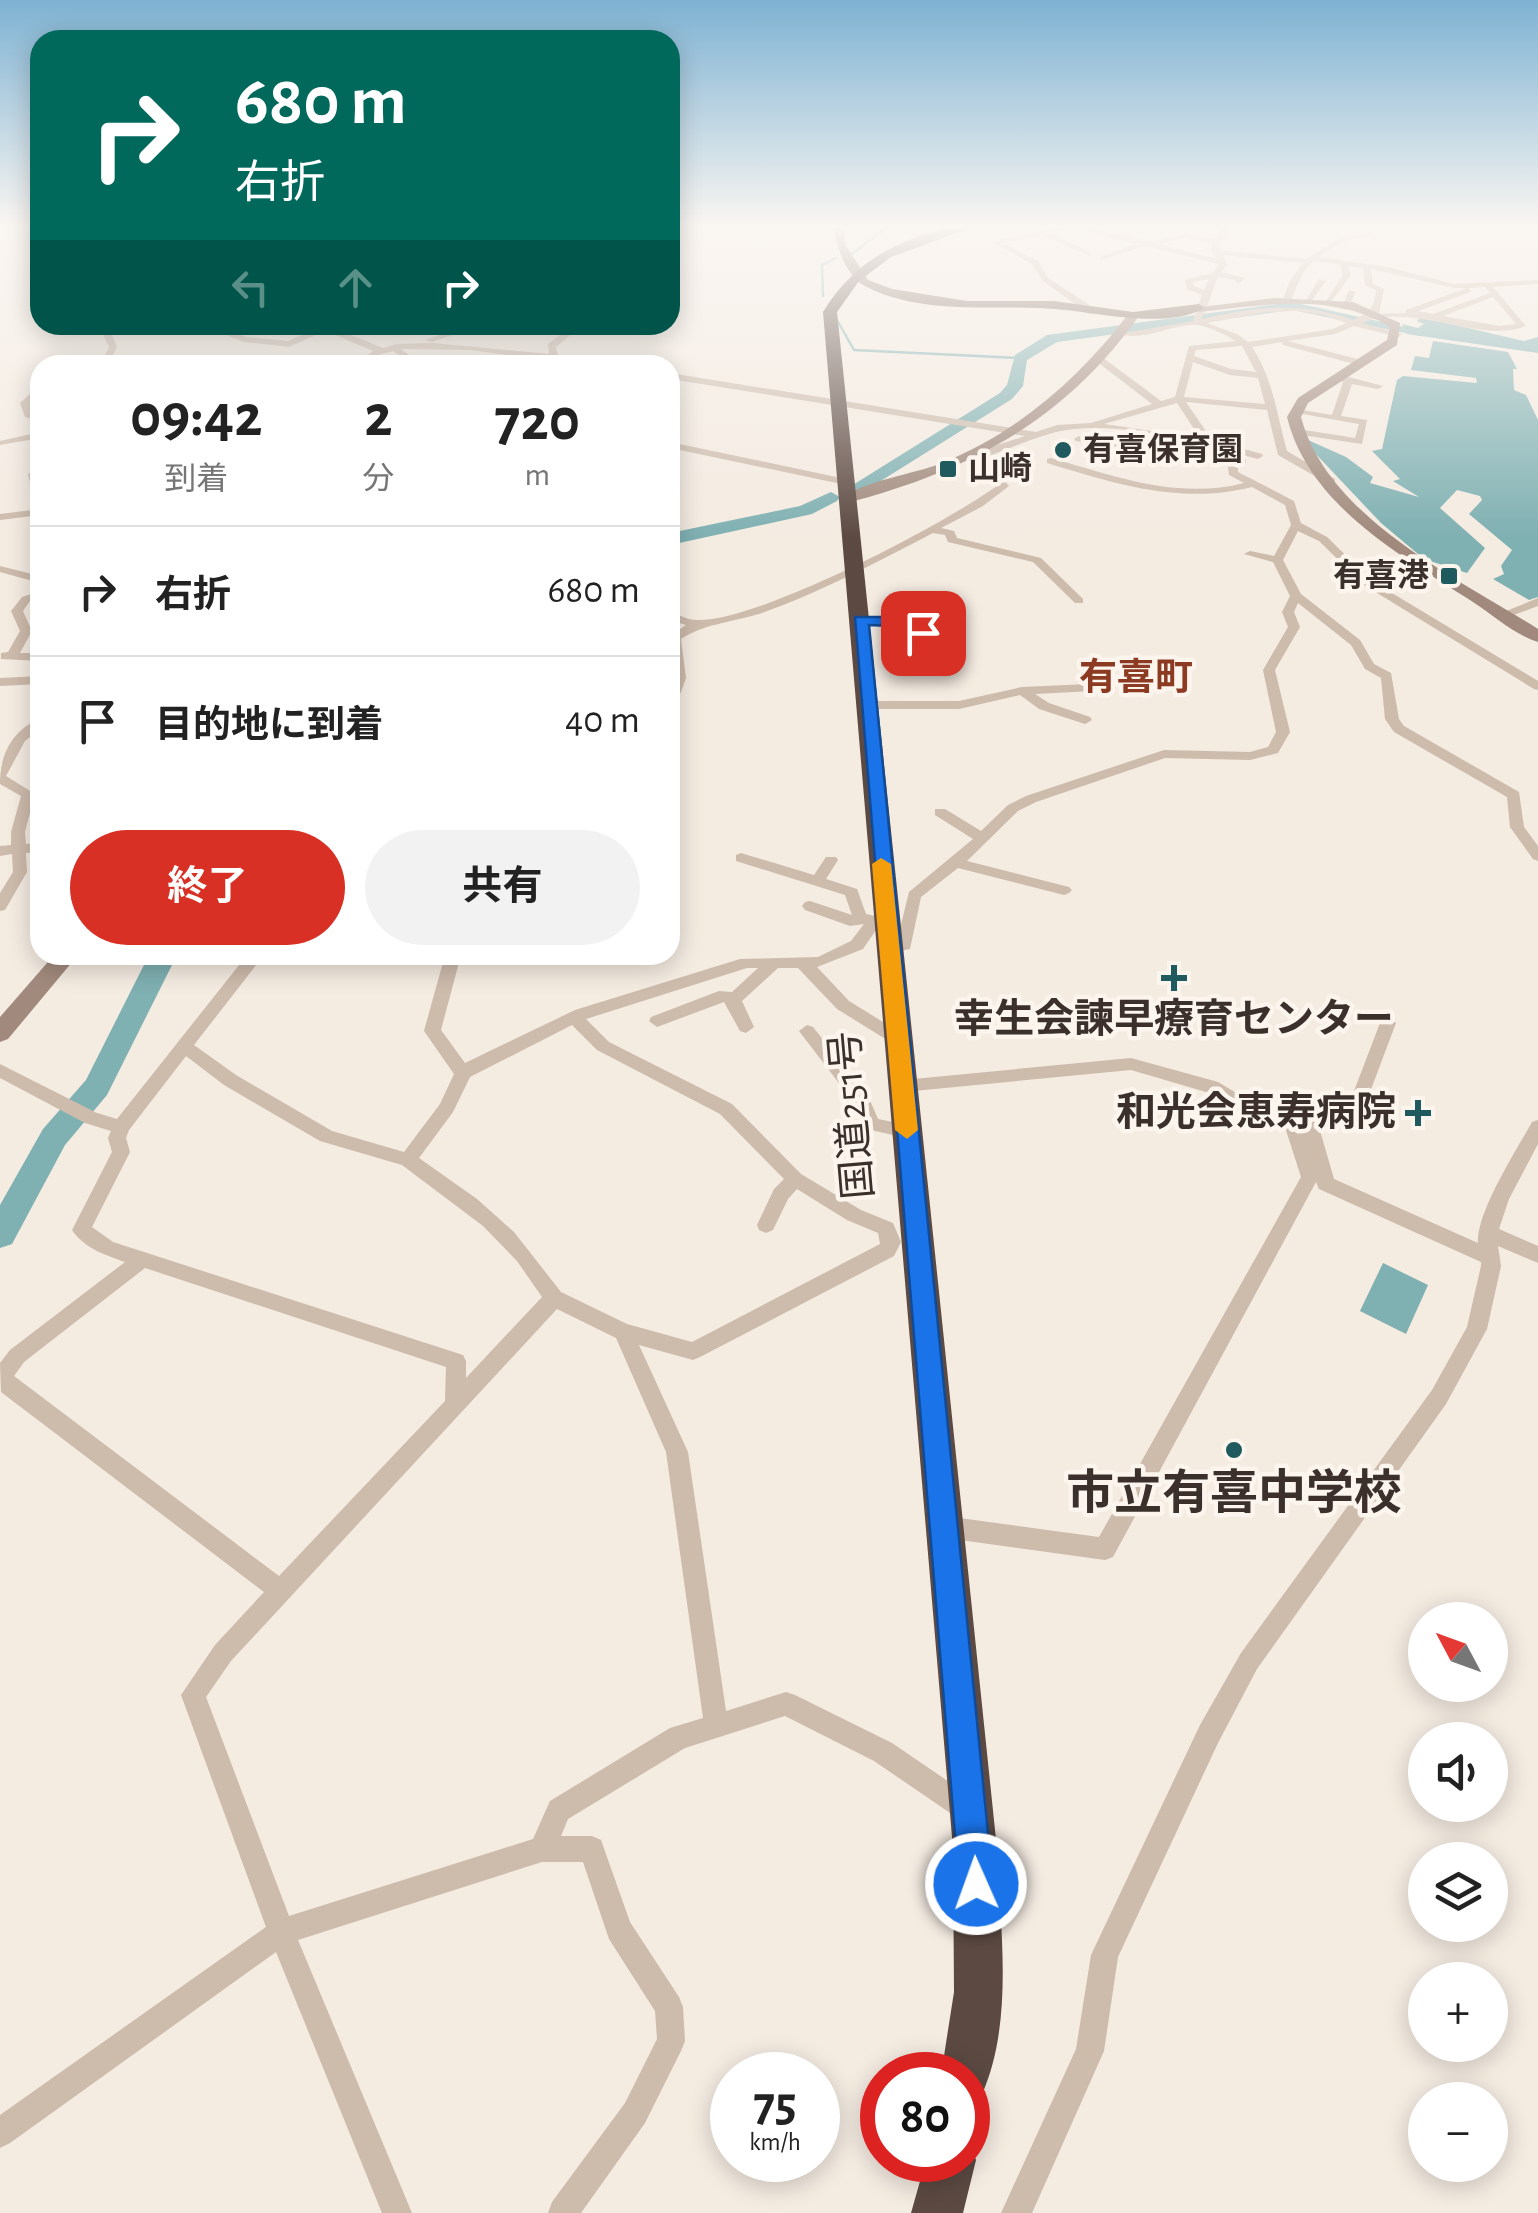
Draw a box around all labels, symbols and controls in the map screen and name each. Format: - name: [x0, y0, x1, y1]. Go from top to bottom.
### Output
- text: 680 m: [235, 67, 407, 137]
- icon: right: [70, 70, 200, 200]
- text: 右折: [235, 161, 325, 206]
- icon: left: [223, 260, 278, 315]
- icon: ahead: [328, 260, 383, 315]
- icon: right: [433, 260, 488, 315]
- text: 09:42: [130, 387, 262, 447]
- text: 2: [364, 387, 393, 447]
- text: 720: [494, 391, 580, 451]
- place label: 有喜保育園: [1083, 432, 1243, 466]
- marker: 有喜保育園: [1052, 439, 1074, 461]
- place label: 山崎: [968, 451, 1032, 485]
- marker: 山崎: [937, 458, 959, 480]
- text: m: [524, 459, 550, 491]
- text: 到着: [164, 463, 228, 495]
- text: 分: [362, 463, 394, 495]
- place label: 有喜港: [1333, 558, 1429, 592]
- icon: right: [70, 564, 125, 619]
- marker: 有喜港: [1438, 565, 1460, 587]
- text: 680 m: [547, 572, 640, 610]
- text: 右折: [155, 577, 231, 615]
- pin: [881, 591, 966, 676]
- icon: arrive: [896, 606, 951, 661]
- district label: 有喜町: [1079, 657, 1193, 698]
- icon: arrive: [70, 694, 125, 749]
- text: 40 m: [565, 702, 640, 740]
- text: 目的地に到着: [155, 707, 383, 745]
- button: 終了: [70, 830, 345, 945]
- button: 共有: [365, 830, 640, 945]
- marker: 幸生会諫早療育センター: [1161, 965, 1187, 991]
- place label: 幸生会諫早療育センター: [954, 997, 1394, 1040]
- street label: 国道251号: [824, 1029, 880, 1201]
- place label: 和光会恵寿病院: [1116, 1090, 1396, 1133]
- marker: 和光会恵寿病院: [1405, 1100, 1431, 1126]
- marker: 市立有喜中学校: [1223, 1439, 1245, 1461]
- place label: 市立有喜中学校: [1066, 1467, 1402, 1519]
- north arrow: [1408, 1602, 1508, 1702]
- map controls: [1408, 1602, 1508, 2182]
- button: sound: [1408, 1722, 1508, 1822]
- position arrow: [924, 1832, 1028, 1936]
- button: layers: [1408, 1842, 1508, 1942]
- button: +: [1408, 1962, 1508, 2062]
- speed limit sign: 80: [860, 2052, 990, 2182]
- text: 75: [753, 2080, 797, 2130]
- button: −: [1408, 2082, 1508, 2182]
- text: km/h: [749, 2130, 801, 2155]

